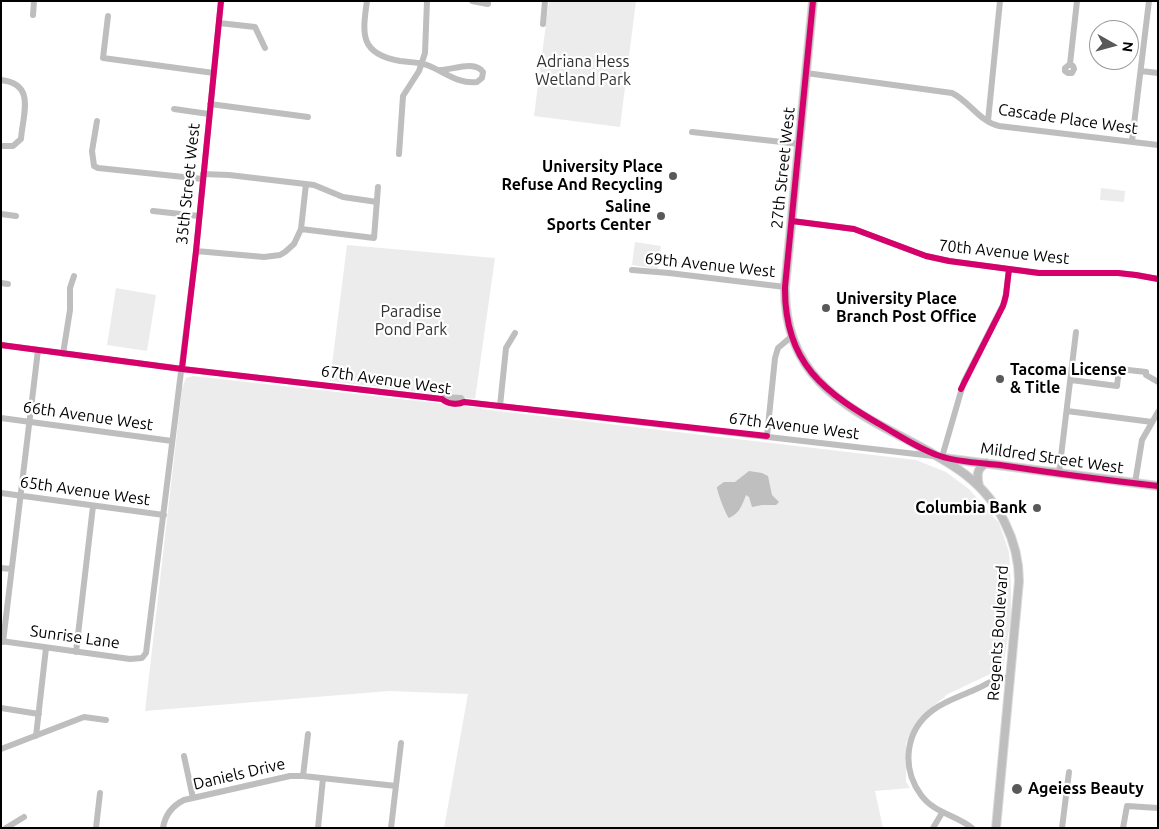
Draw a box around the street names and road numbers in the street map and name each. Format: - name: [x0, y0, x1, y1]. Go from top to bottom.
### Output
- street label: Cascade Place West: [997, 100, 1139, 138]
- street label: 27th Street West: [767, 106, 799, 230]
- street label: 35th Street West: [172, 122, 204, 246]
- street label: 70th Avenue West: [938, 236, 1070, 268]
- street label: 69th Avenue West: [644, 249, 776, 281]
- street label: 67th Avenue West: [320, 361, 452, 399]
- street label: 66th Avenue West: [22, 397, 154, 435]
- street label: 67th Avenue West: [728, 408, 860, 444]
- street label: Mildred Street West: [979, 438, 1125, 478]
- street label: 65th Avenue West: [19, 472, 151, 510]
- street label: Regents Boulevard: [984, 565, 1012, 701]
- street label: Sunrise Lane: [29, 621, 121, 653]
- street label: Daniels Drive: [191, 754, 287, 794]

